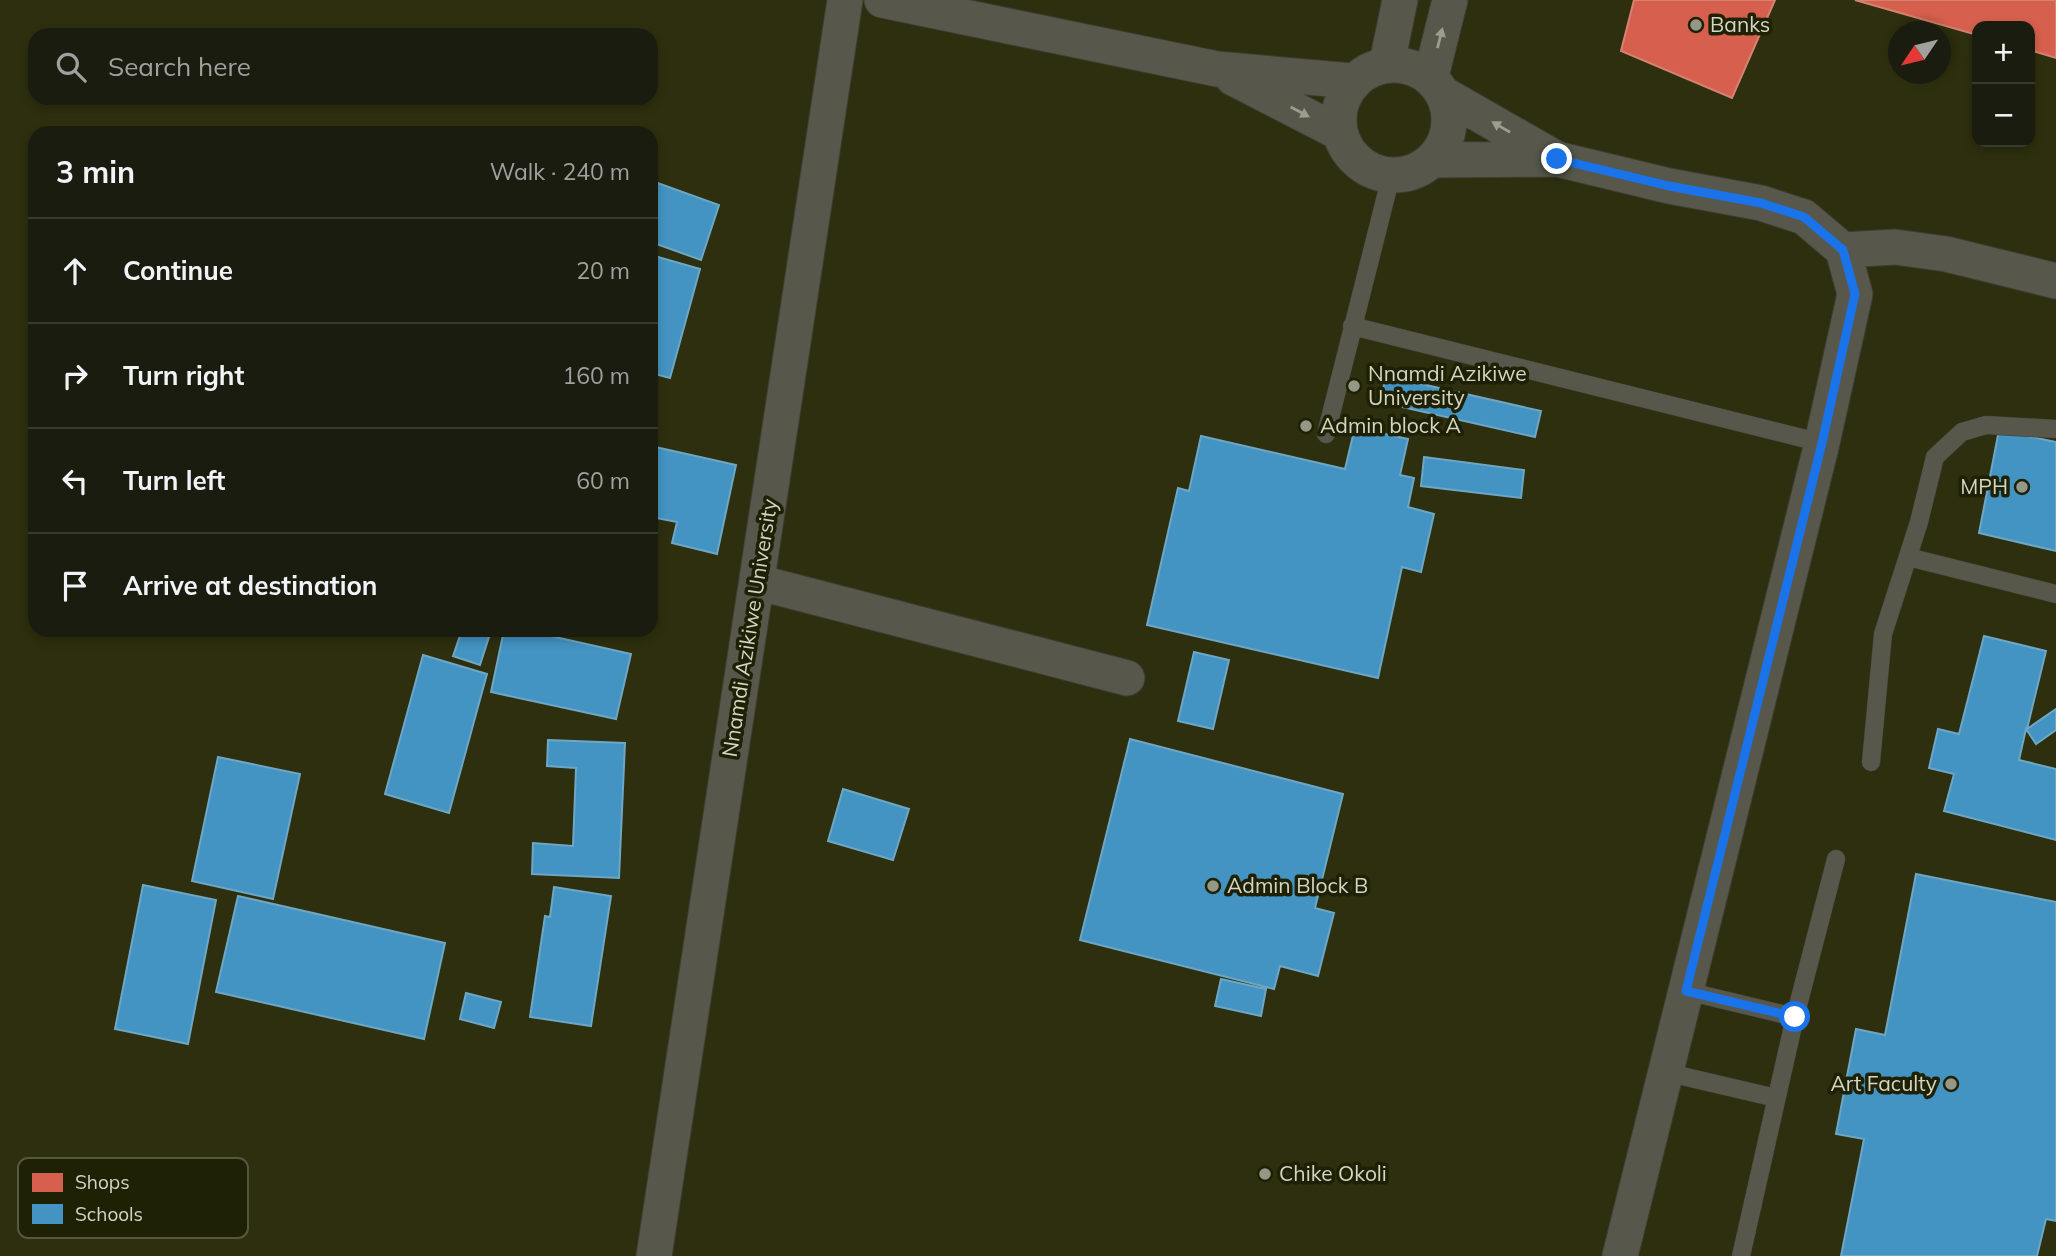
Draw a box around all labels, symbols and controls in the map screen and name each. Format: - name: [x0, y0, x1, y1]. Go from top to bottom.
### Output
- place label: Banks: [1710, 11, 1770, 37]
- marker: Banks: [1688, 17, 1704, 33]
- north arrow: [1888, 21, 1951, 84]
- map controls: [1972, 21, 2035, 147]
- button: +: [1972, 21, 2035, 84]
- one-way arrow: [1435, 27, 1446, 49]
- search box: [28, 28, 658, 105]
- icon: search: [52, 48, 90, 86]
- text: Search here: [108, 50, 251, 83]
- button: −: [1972, 84, 2035, 147]
- one-way arrow: [1290, 106, 1310, 118]
- one-way arrow: [1491, 121, 1511, 133]
- route end: [1541, 143, 1572, 174]
- text: 3 min: [56, 153, 135, 191]
- text: Walk · 240 m: [490, 157, 630, 186]
- icon: ahead: [56, 252, 94, 290]
- text: Continue: [123, 254, 233, 287]
- text: 20 m: [576, 256, 630, 285]
- icon: right: [56, 357, 94, 395]
- text: Turn right: [123, 359, 244, 392]
- place label: Nnamdi Azikiwe University: [1368, 360, 1527, 410]
- text: 160 m: [562, 361, 630, 390]
- marker: Nnamdi Azikiwe University: [1346, 378, 1362, 394]
- place label: Admin block A: [1320, 412, 1461, 438]
- marker: Admin block A: [1298, 418, 1314, 434]
- icon: left: [56, 462, 94, 500]
- text: Turn left: [123, 464, 225, 497]
- text: 60 m: [576, 466, 630, 495]
- place label: MPH: [1960, 473, 2008, 499]
- marker: MPH: [2014, 479, 2030, 495]
- street label: Nnamdi Azikiwe University: [716, 497, 782, 759]
- icon: arrive: [56, 567, 94, 605]
- text: Arrive at destination: [123, 569, 378, 602]
- place label: Admin Block B: [1227, 872, 1368, 898]
- marker: Admin Block B: [1205, 878, 1221, 894]
- route start: [1779, 1001, 1810, 1032]
- place label: Art Faculty: [1830, 1070, 1937, 1096]
- marker: Art Faculty: [1943, 1076, 1959, 1092]
- legend: [18, 1158, 248, 1238]
- place label: Chike Okoli: [1279, 1160, 1387, 1186]
- marker: Chike Okoli: [1257, 1166, 1273, 1182]
- text: Shops: [75, 1170, 130, 1194]
- text: Schools: [75, 1202, 143, 1226]

